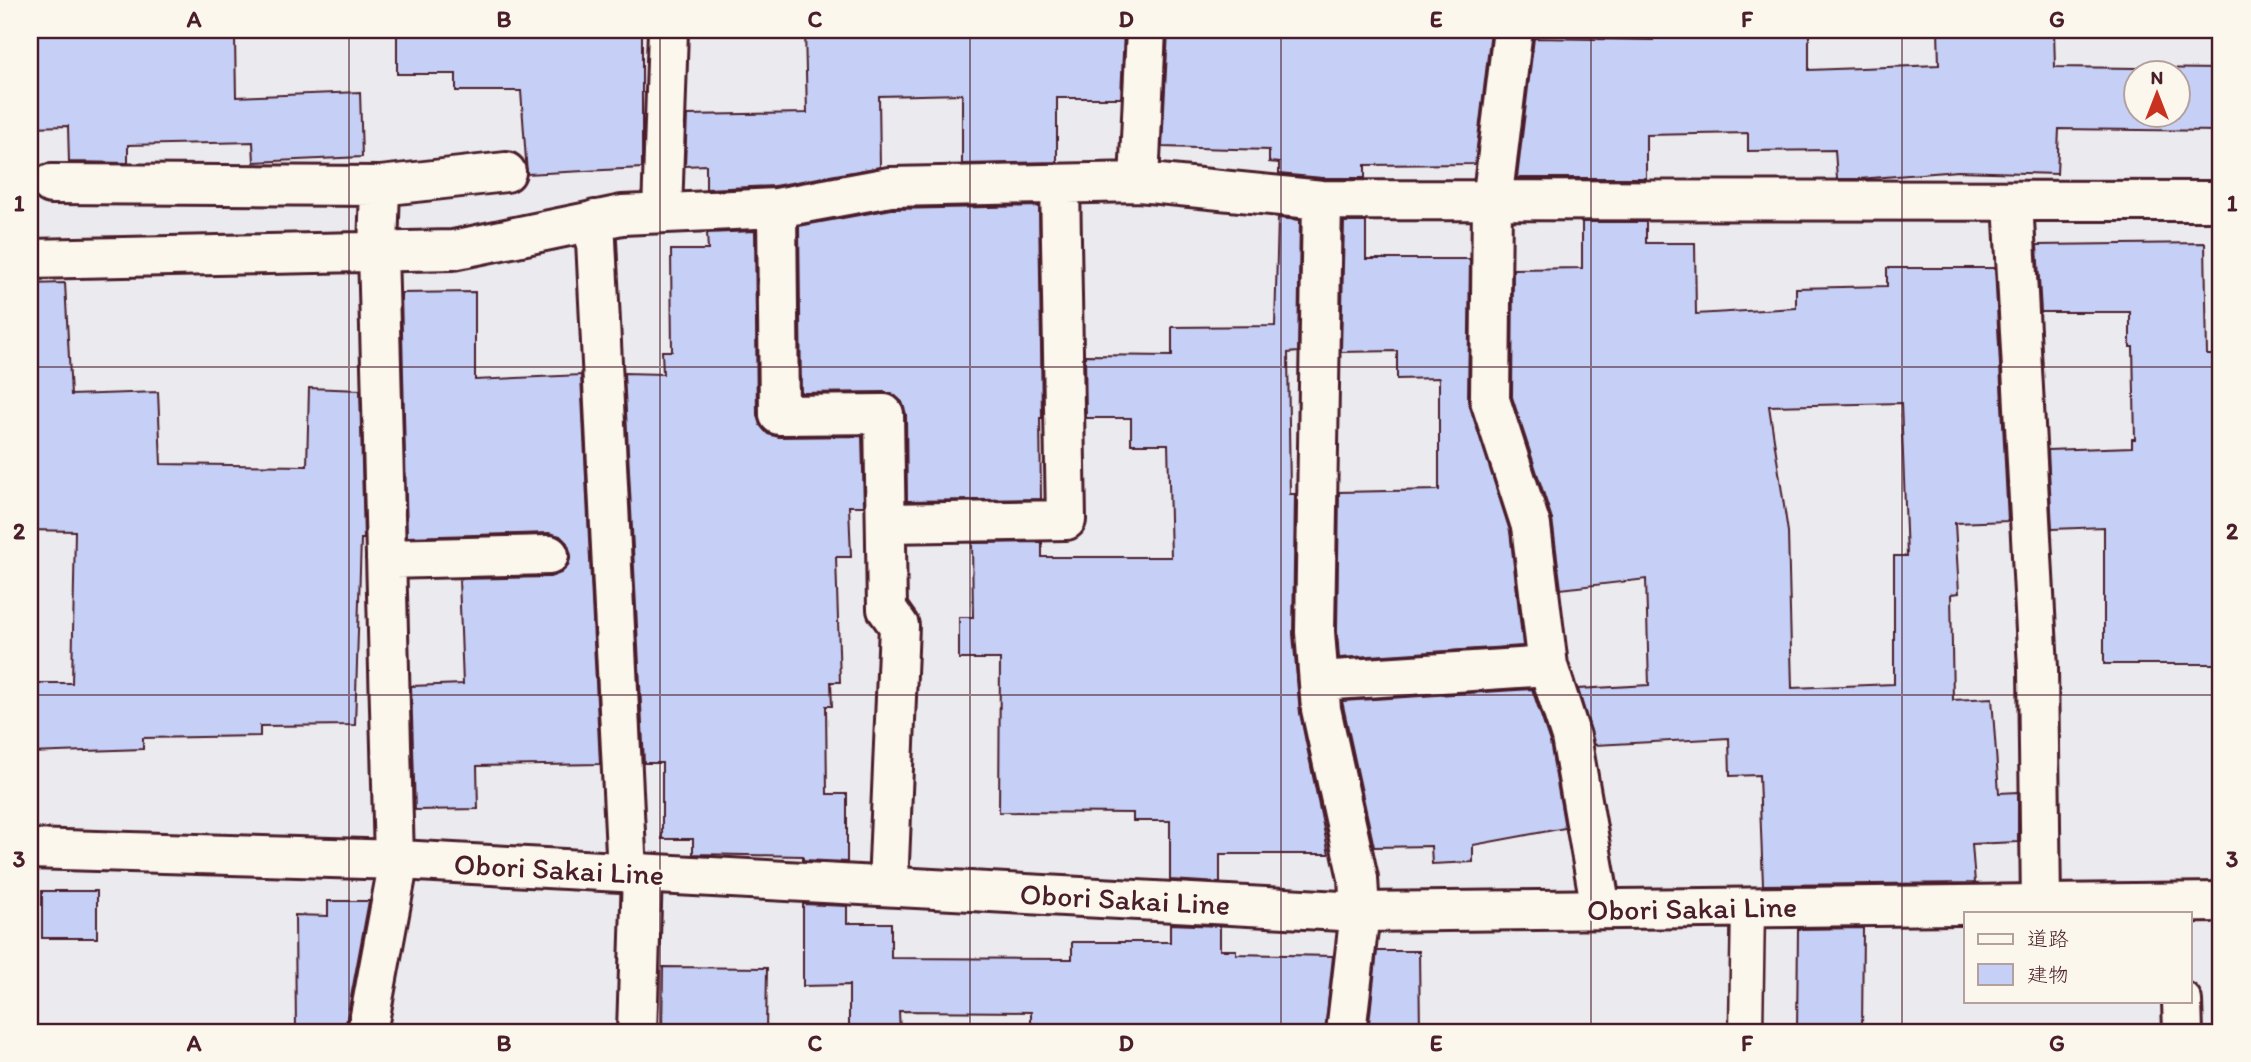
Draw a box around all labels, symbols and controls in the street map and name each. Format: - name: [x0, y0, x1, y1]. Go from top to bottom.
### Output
- text: A: [186, 5, 202, 33]
- text: B: [497, 5, 512, 33]
- text: C: [808, 5, 823, 33]
- text: D: [1118, 5, 1134, 33]
- text: E: [1430, 5, 1443, 33]
- text: F: [1741, 5, 1754, 33]
- text: G: [2049, 5, 2065, 33]
- north arrow: [2122, 60, 2192, 130]
- text: N: [2151, 66, 2163, 89]
- text: 1: [14, 189, 25, 217]
- text: 1: [2227, 189, 2238, 217]
- text: 2: [13, 517, 26, 545]
- text: 2: [2226, 517, 2239, 545]
- text: 3: [13, 845, 26, 873]
- street label: Obori Sakai Line: [453, 845, 665, 893]
- text: 3: [2226, 845, 2239, 873]
- street label: Obori Sakai Line: [1019, 875, 1231, 923]
- street label: Obori Sakai Line: [1586, 888, 1798, 928]
- legend: [1964, 912, 2192, 1002]
- text: 道路: [2027, 926, 2069, 951]
- text: 建物: [2027, 962, 2069, 987]
- text: A: [186, 1029, 202, 1057]
- text: B: [497, 1029, 512, 1057]
- text: C: [808, 1029, 823, 1057]
- text: D: [1118, 1029, 1134, 1057]
- text: E: [1430, 1029, 1443, 1057]
- text: F: [1741, 1029, 1754, 1057]
- text: G: [2049, 1029, 2065, 1057]

